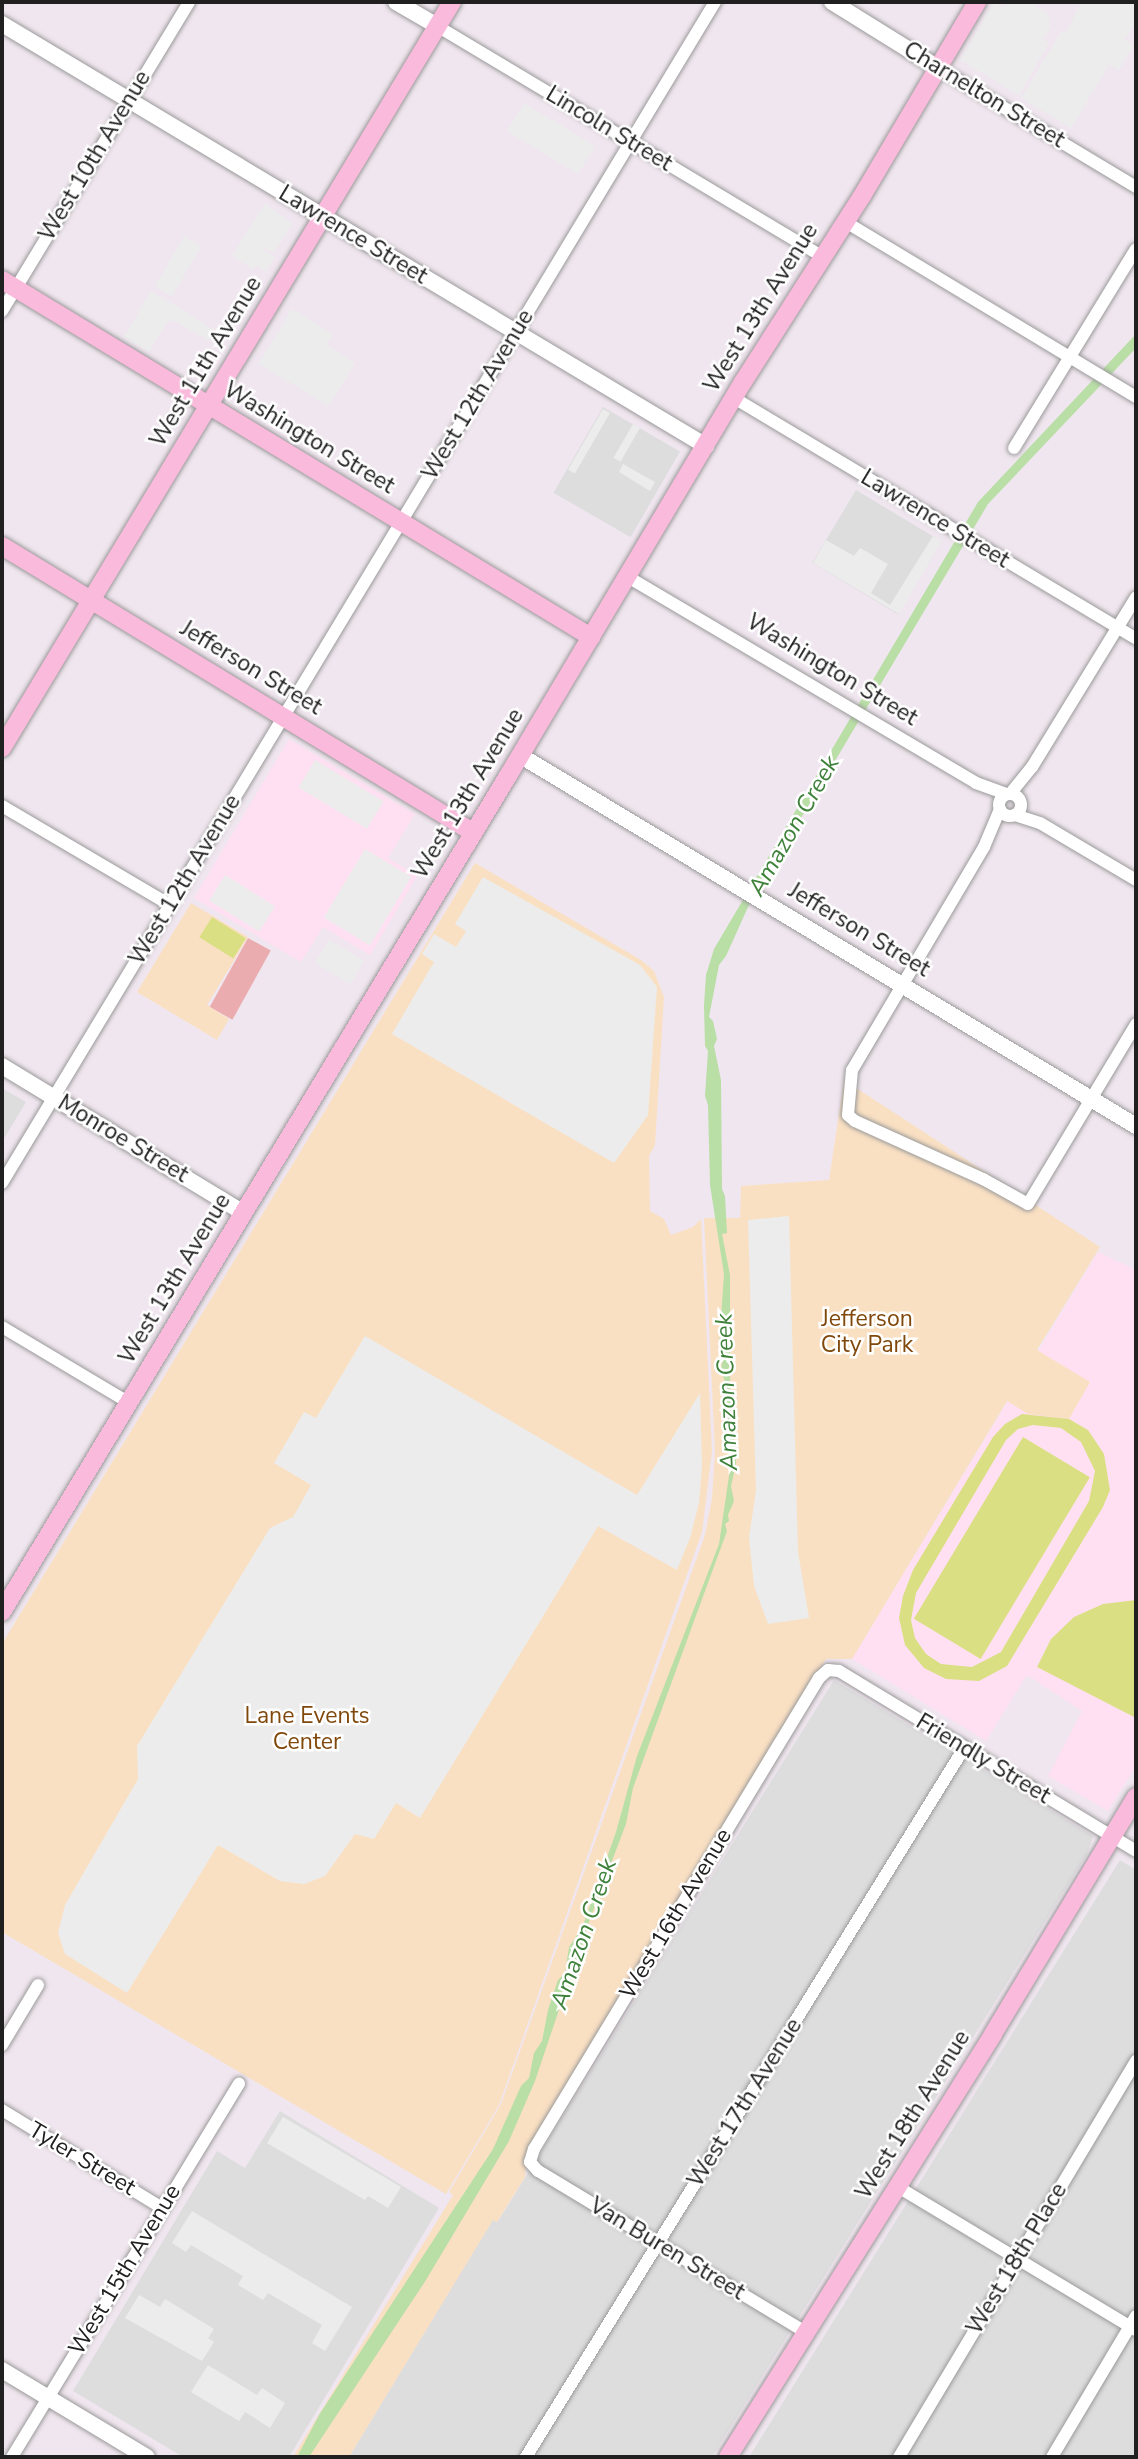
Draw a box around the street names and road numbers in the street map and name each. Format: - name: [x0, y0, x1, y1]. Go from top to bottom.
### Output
- street label: Charnelton Street: [898, 36, 1070, 154]
- street label: West 10th Avenue: [33, 66, 157, 246]
- street label: Lincoln Street: [541, 80, 677, 178]
- street label: Lawrence Street: [274, 180, 432, 290]
- street label: West 13th Avenue: [698, 218, 824, 398]
- street label: West 11th Avenue: [144, 272, 268, 452]
- street label: West 12th Avenue: [416, 305, 540, 485]
- street label: Washington Street: [218, 376, 400, 500]
- street label: Lawrence Street: [856, 464, 1014, 574]
- street label: Washington Street: [741, 608, 923, 732]
- street label: Jefferson Street: [175, 615, 327, 721]
- street label: West 13th Avenue: [406, 704, 530, 884]
- street label: West 12th Avenue: [123, 790, 247, 970]
- street label: Jefferson Street: [783, 877, 935, 983]
- street label: Monroe Street: [53, 1089, 193, 1189]
- street label: West 13th Avenue: [113, 1189, 237, 1369]
- street label: Friendly Street: [911, 1708, 1055, 1810]
- street label: West 16th Avenue: [614, 1824, 738, 2004]
- street label: West 17th Avenue: [682, 2013, 808, 2193]
- street label: West 18th Avenue: [850, 2025, 976, 2205]
- street label: Tyler Street: [23, 2116, 141, 2202]
- street label: West 18th Place: [961, 2178, 1073, 2340]
- street label: West 15th Avenue: [63, 2180, 187, 2360]
- street label: Van Buren Street: [584, 2192, 750, 2306]

